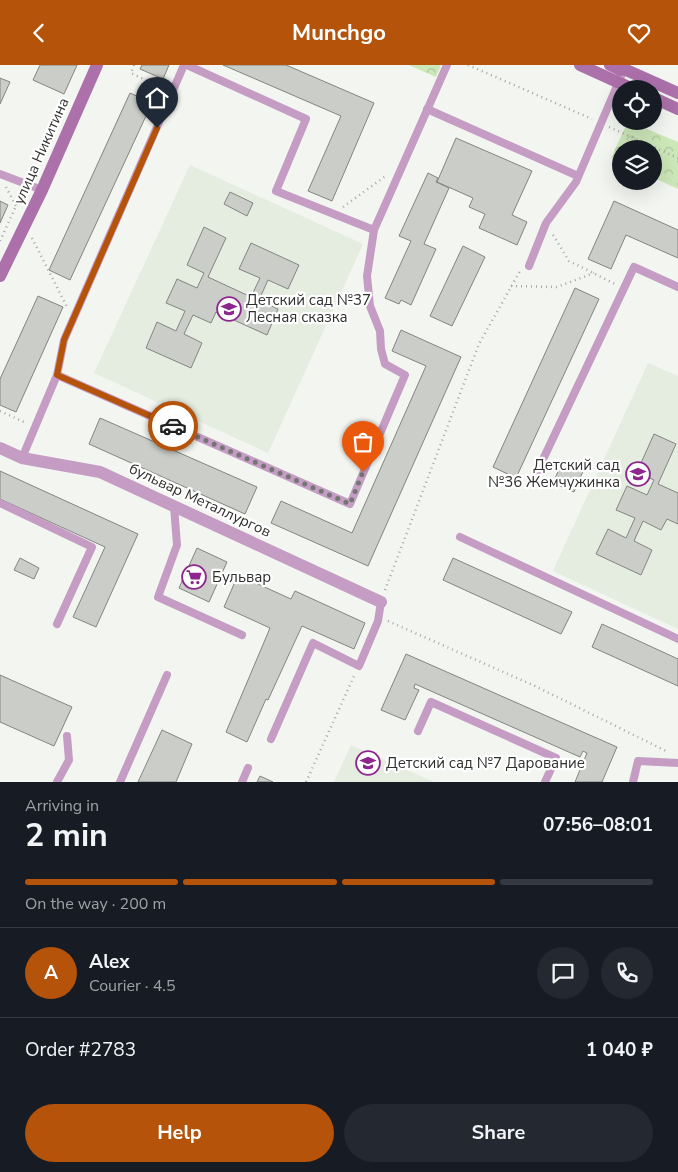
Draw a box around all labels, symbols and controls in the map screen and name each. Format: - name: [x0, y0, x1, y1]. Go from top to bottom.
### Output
- text: Munchgo: [292, 18, 386, 48]
- icon: back: [25, 19, 53, 47]
- icon: heart: [625, 19, 653, 47]
- pin: [136, 77, 178, 128]
- map controls: [612, 80, 662, 190]
- button: locate: [612, 80, 662, 130]
- icon: home: [143, 84, 171, 112]
- street label: улица Никитина: [9, 94, 73, 208]
- button: layers: [612, 140, 662, 190]
- place label: Детский сад №37 Лесная сказка: [246, 290, 371, 327]
- school or university icon: Детский сад №37 Лесная сказка: [216, 296, 242, 322]
- courier: [148, 401, 198, 451]
- icon: car: [159, 412, 187, 440]
- pin: [342, 421, 384, 472]
- icon: bag: [349, 428, 377, 456]
- place label: Детский сад №36 Жемчужинка: [488, 455, 620, 492]
- street label: бульвар Металлургов: [126, 458, 274, 542]
- school or university icon: Детский сад №36 Жемчужинка: [625, 461, 651, 487]
- supermarket icon: Бульвар: [181, 564, 207, 590]
- place label: Бульвар: [212, 567, 271, 587]
- school or university icon: Детский сад №7 Дарование: [355, 750, 381, 776]
- place label: Детский сад №7 Дарование: [386, 753, 585, 773]
- text: Arriving in: [25, 795, 99, 817]
- text: 07:56–08:01: [543, 812, 653, 838]
- text: 2 min: [25, 814, 108, 857]
- text: On the way · 200 m: [25, 893, 166, 915]
- button: chat: [537, 947, 589, 999]
- button: phone: [601, 947, 653, 999]
- text: Alex: [89, 949, 130, 975]
- text: A: [44, 960, 58, 986]
- text: Courier · 4.5: [89, 975, 175, 997]
- text: Order #2783: [25, 1037, 136, 1063]
- text: 1 040 ₽: [586, 1037, 653, 1063]
- button: Help: [25, 1104, 334, 1162]
- button: Share: [344, 1104, 653, 1162]

